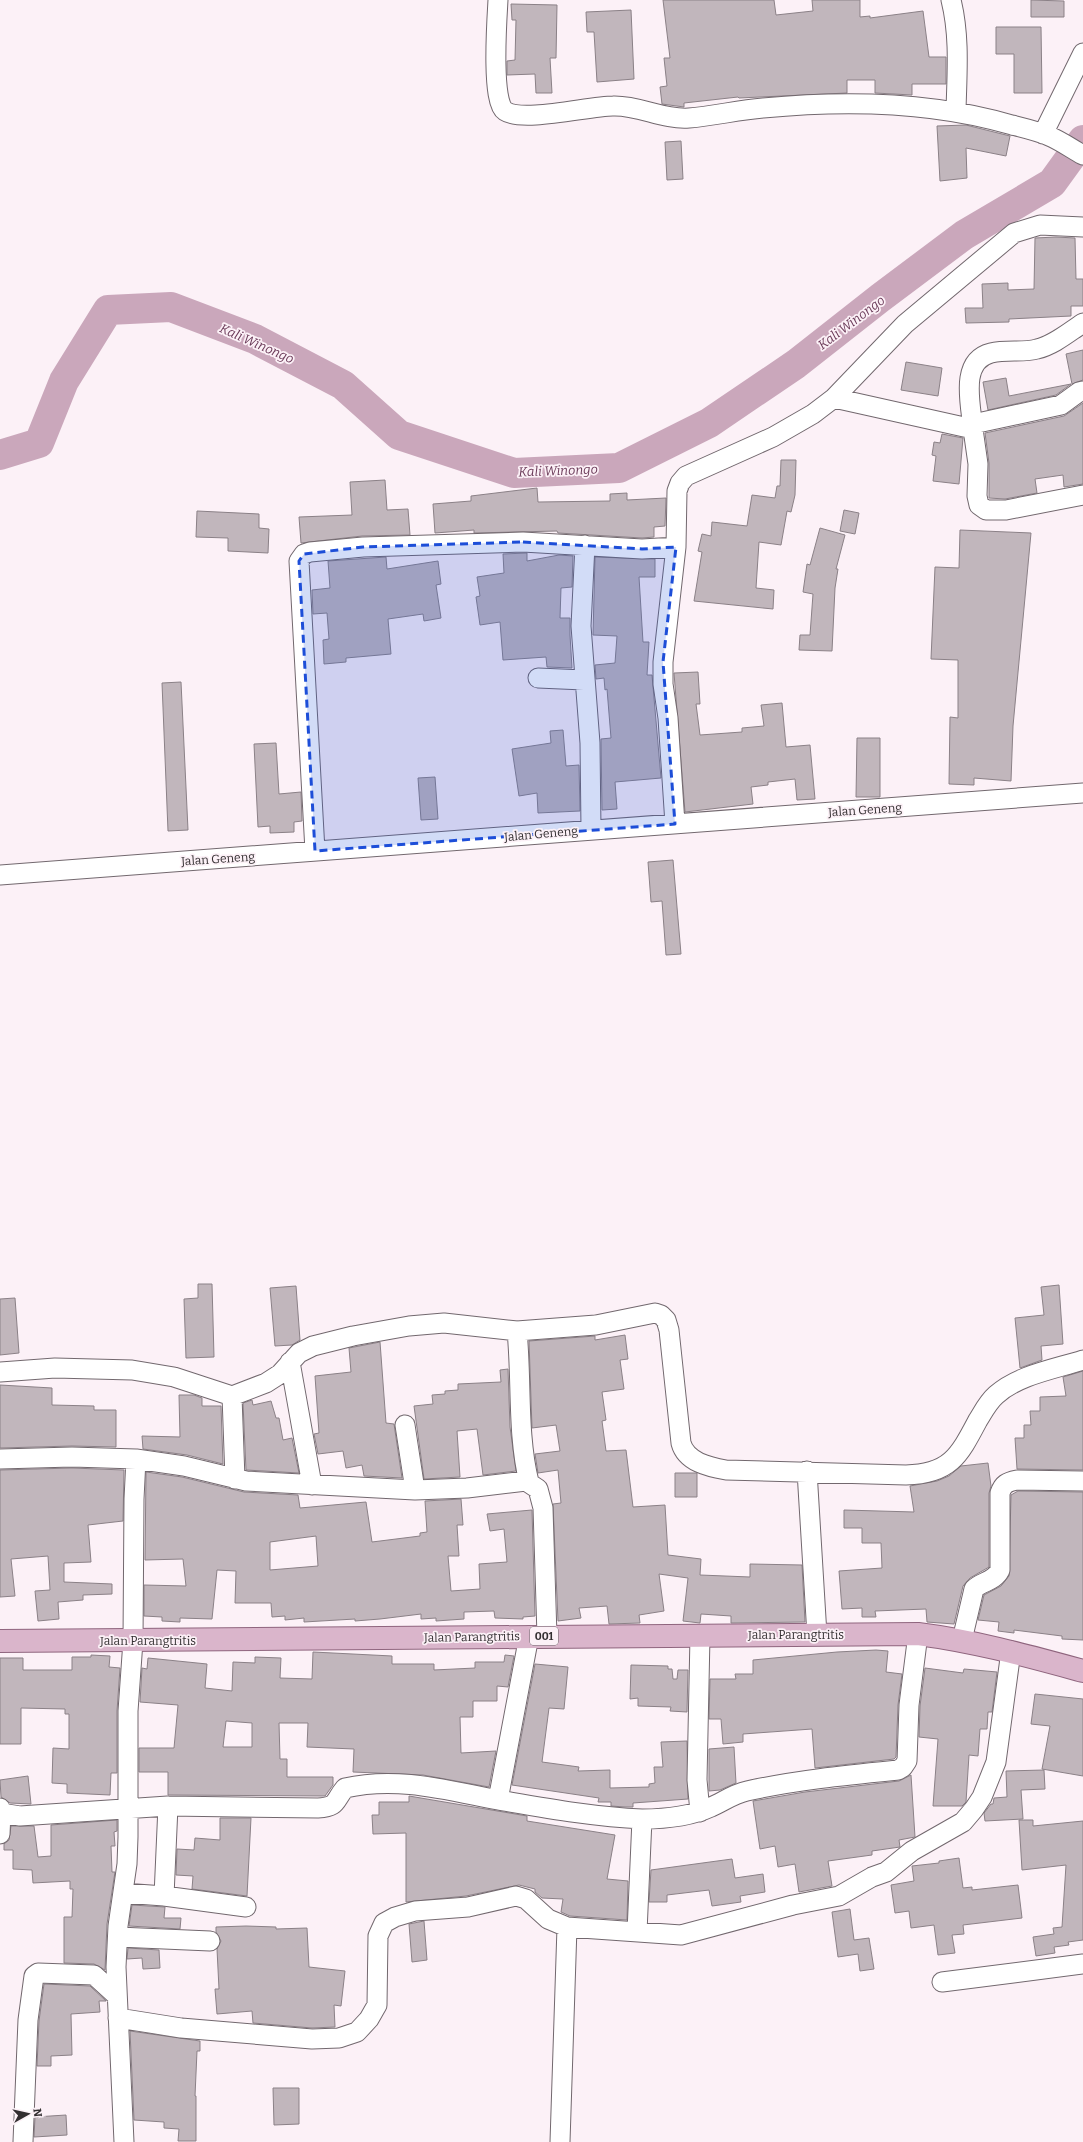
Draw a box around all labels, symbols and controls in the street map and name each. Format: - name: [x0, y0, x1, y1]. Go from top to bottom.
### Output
- water label: Kali Winongo: [815, 292, 888, 352]
- water label: Kali Winongo: [217, 320, 296, 366]
- water label: Kali Winongo: [518, 462, 598, 479]
- street label: Jalan Geneng: [827, 800, 903, 820]
- street label: Jalan Geneng: [503, 824, 579, 844]
- street label: Jalan Geneng: [180, 849, 256, 869]
- road number: 001: [530, 1627, 558, 1645]
- street label: Jalan Parangtritis: [747, 1628, 844, 1642]
- street label: Jalan Parangtritis: [423, 1629, 520, 1645]
- street label: Jalan Parangtritis: [99, 1634, 196, 1648]
- north arrow: [8, 2094, 48, 2134]
- text: N: [30, 2108, 45, 2118]

